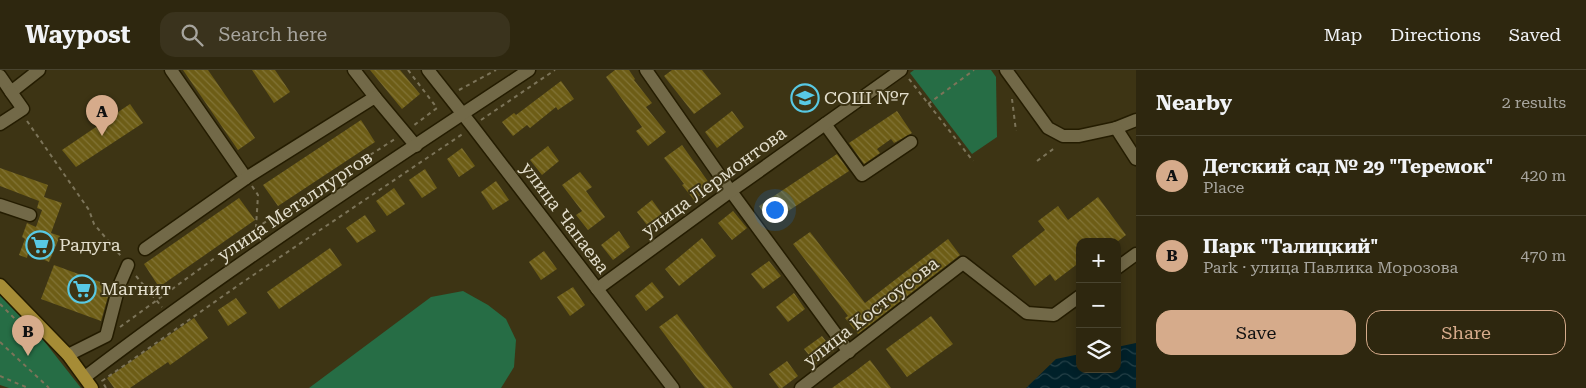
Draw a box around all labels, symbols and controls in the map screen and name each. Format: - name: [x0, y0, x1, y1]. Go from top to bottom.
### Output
- search box: [160, 12, 510, 57]
- text: Waypost: [25, 21, 130, 49]
- icon: search: [178, 21, 206, 49]
- text: Search here: [218, 23, 327, 46]
- text: Map: [1324, 24, 1362, 45]
- text: Directions: [1390, 24, 1481, 45]
- text: Saved: [1509, 24, 1561, 45]
- school or university icon: СОШ №7: [790, 83, 820, 113]
- place label: СОШ №7: [824, 87, 909, 108]
- text: Nearby: [1156, 91, 1232, 115]
- text: 2 results: [1502, 93, 1566, 112]
- pin: A: [86, 95, 118, 136]
- street label: улица Лермонтова: [637, 122, 790, 241]
- street label: улица Металлургов: [213, 146, 376, 265]
- text: Детский сад № 29 "Теремок": [1203, 155, 1493, 178]
- street label: улица Чапаева: [517, 158, 614, 278]
- text: A: [1166, 166, 1178, 185]
- text: 420 m: [1520, 166, 1566, 185]
- text: Place: [1203, 178, 1244, 197]
- your location: [762, 197, 788, 223]
- supermarket icon: Радуга: [25, 230, 55, 260]
- place label: Радуга: [59, 234, 121, 255]
- text: Парк "Талицкий": [1203, 235, 1378, 258]
- map controls: [1076, 238, 1121, 373]
- button: +: [1076, 238, 1121, 283]
- text: B: [1166, 246, 1178, 265]
- text: 470 m: [1520, 246, 1566, 265]
- street label: улица Костоусова: [799, 252, 942, 371]
- text: Park · улица Павлика Морозова: [1203, 258, 1458, 277]
- supermarket icon: Магнит: [67, 274, 97, 304]
- place label: Магнит: [101, 278, 171, 299]
- button: −: [1076, 283, 1121, 328]
- button: Save: [1156, 310, 1356, 355]
- button: Share: [1366, 310, 1566, 355]
- pin: B: [12, 315, 44, 356]
- button: layers: [1076, 328, 1121, 373]

